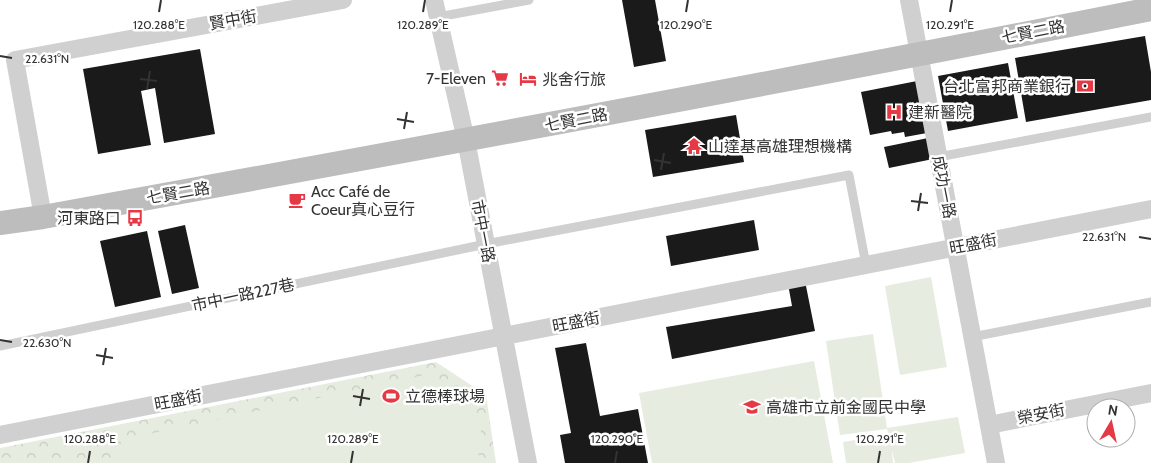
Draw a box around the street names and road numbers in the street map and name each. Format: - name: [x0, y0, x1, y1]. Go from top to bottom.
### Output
- street label: 賢中街: [208, 6, 258, 34]
- street label: 七賢二路: [1000, 17, 1066, 47]
- street label: 七賢二路: [543, 105, 609, 135]
- street label: 成功一路: [929, 154, 959, 220]
- street label: 七賢二路: [145, 178, 211, 208]
- street label: 市中一路: [468, 198, 498, 264]
- street label: 旺盛街: [948, 230, 998, 258]
- street label: 市中一路227巷: [190, 275, 296, 315]
- street label: 旺盛街: [551, 308, 601, 336]
- street label: 旺盛街: [153, 386, 203, 414]
- street label: 榮安街: [1016, 400, 1066, 428]

